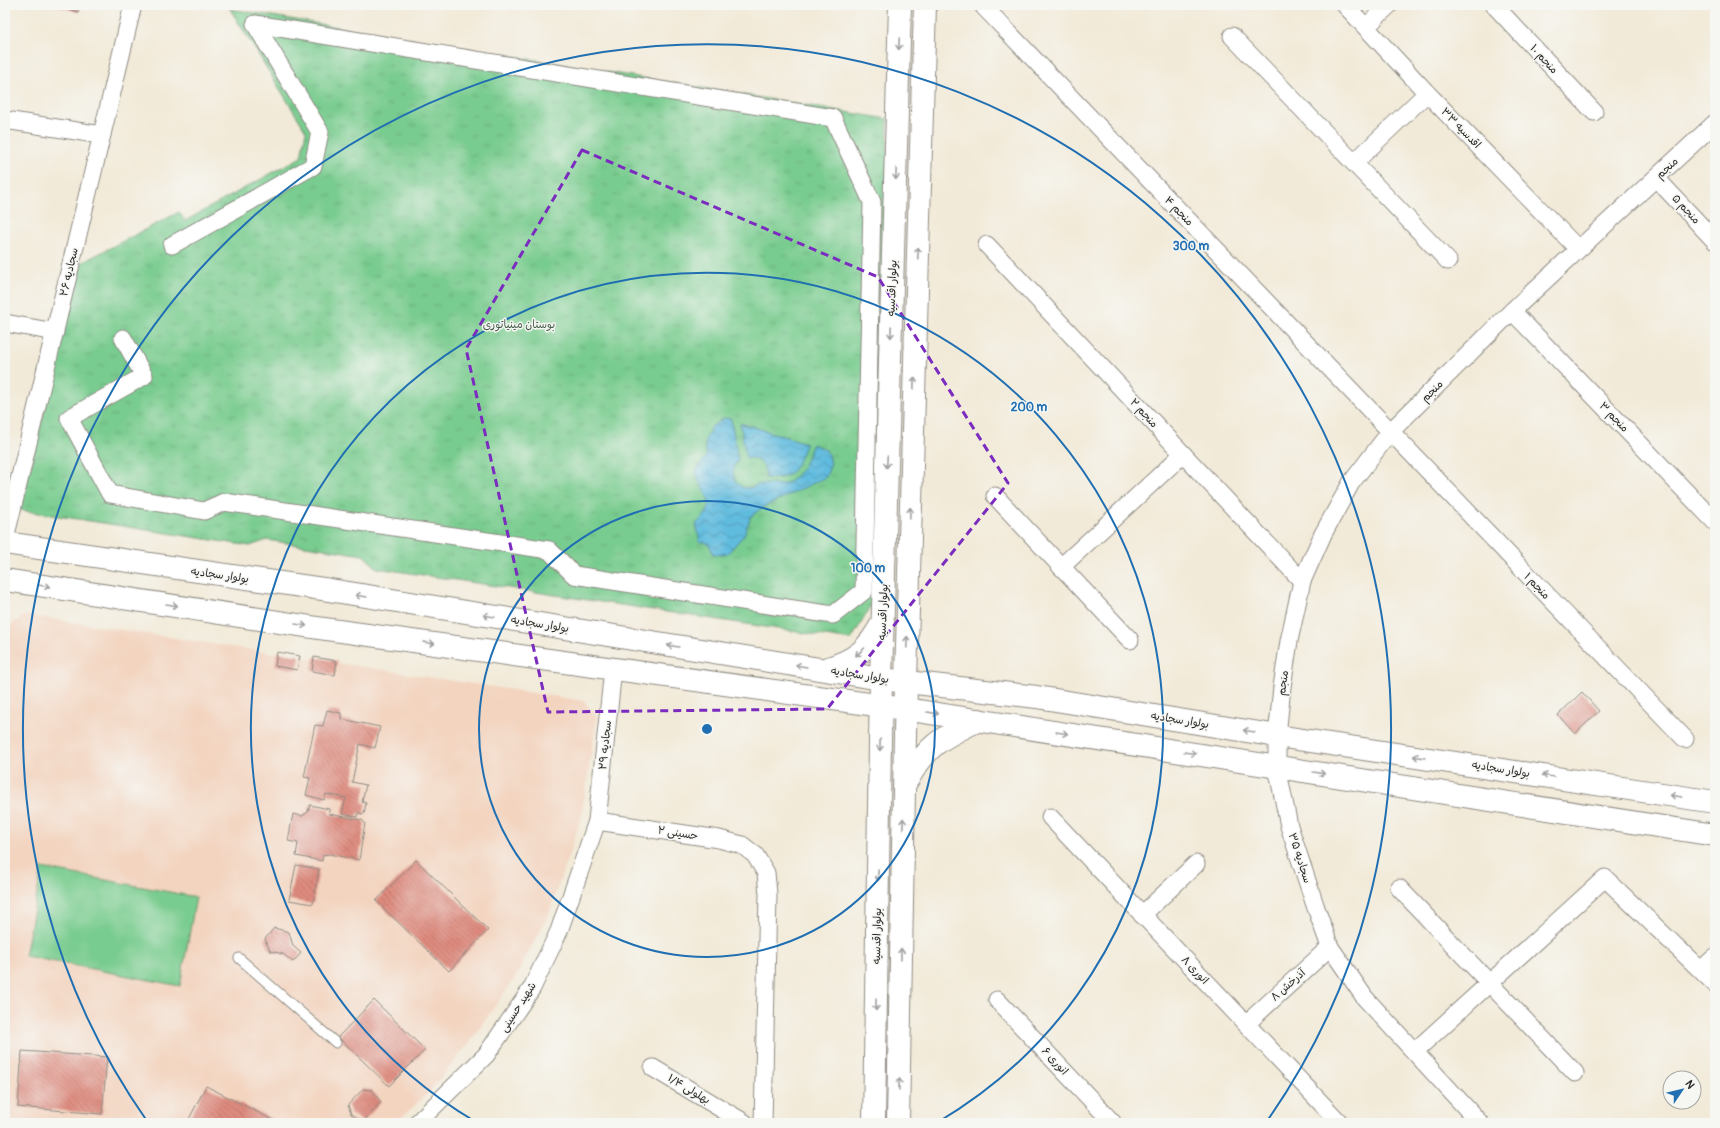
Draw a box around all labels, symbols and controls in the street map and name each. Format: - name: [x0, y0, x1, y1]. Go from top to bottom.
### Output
- one-way arrow: [895, 37, 903, 50]
- street label: منجم ۱۰: [1526, 42, 1561, 78]
- street label: اقدسیه ۳۳: [1438, 105, 1484, 151]
- street label: منجم: [1653, 155, 1682, 183]
- one-way arrow: [892, 167, 899, 180]
- street label: منجم ۵: [1668, 192, 1703, 228]
- street label: منجم ۴: [1160, 194, 1196, 230]
- text: 300 m: [1173, 239, 1210, 254]
- street label: سجادیه ۲۶: [57, 246, 81, 298]
- one-way arrow: [914, 247, 921, 260]
- street label: بولوار اقدسیه: [885, 260, 900, 317]
- park label: بوستان مینیاتوری: [483, 318, 555, 332]
- one-way arrow: [887, 325, 895, 338]
- one-way arrow: [910, 377, 918, 390]
- street label: منجم: [1418, 377, 1447, 406]
- street label: منجم ۲: [1126, 396, 1161, 432]
- street label: منجم ۳: [1595, 399, 1631, 436]
- text: 200 m: [1011, 400, 1048, 415]
- one-way arrow: [884, 455, 891, 468]
- one-way arrow: [907, 507, 914, 520]
- text: 100 m: [851, 561, 886, 576]
- street label: بولوار سجادیه: [190, 564, 250, 587]
- street label: منجم ۱: [1520, 570, 1553, 603]
- one-way arrow: [37, 582, 50, 590]
- street label: بولوار اقدسیه: [876, 584, 891, 641]
- one-way arrow: [355, 592, 368, 600]
- one-way arrow: [165, 602, 178, 610]
- one-way arrow: [483, 612, 496, 620]
- street label: بولوار سجادیه: [510, 613, 570, 636]
- one-way arrow: [294, 621, 307, 629]
- one-way arrow: [903, 636, 911, 649]
- one-way arrow: [422, 639, 435, 647]
- one-way arrow: [667, 641, 680, 649]
- one-way arrow: [855, 648, 865, 657]
- one-way arrow: [795, 662, 808, 670]
- street label: بولوار سجادیه: [830, 664, 890, 687]
- street label: منجم: [1275, 670, 1293, 697]
- one-way arrow: [927, 709, 940, 717]
- street label: بولوار سجادیه: [1150, 709, 1210, 732]
- street label: سجادیه ۲۹: [596, 720, 614, 770]
- centre of rings: [700, 722, 714, 736]
- one-way arrow: [1243, 727, 1256, 735]
- one-way arrow: [1055, 729, 1068, 737]
- one-way arrow: [876, 738, 884, 751]
- one-way arrow: [1184, 749, 1197, 757]
- one-way arrow: [1413, 753, 1426, 761]
- street label: بولوار سجادیه: [1471, 758, 1531, 781]
- one-way arrow: [1312, 769, 1325, 777]
- one-way arrow: [1542, 772, 1555, 780]
- one-way arrow: [1670, 792, 1683, 800]
- one-way arrow: [900, 818, 907, 831]
- street label: حسینی ۲: [657, 823, 699, 844]
- street label: سجادیه ۳۵: [1286, 831, 1314, 885]
- one-way arrow: [874, 868, 882, 881]
- street label: بولوار اقدسیه: [870, 908, 885, 964]
- one-way arrow: [897, 948, 905, 961]
- street label: انوری ۸: [1178, 953, 1211, 987]
- street label: آذرخش ۸: [1268, 965, 1309, 1004]
- street label: شهید حسینی: [497, 980, 540, 1035]
- one-way arrow: [872, 998, 880, 1011]
- street label: انوری ۶: [1038, 1045, 1071, 1078]
- north arrow: [1662, 1070, 1702, 1110]
- street label: بهلولی ۱/۴: [665, 1071, 713, 1108]
- one-way arrow: [895, 1078, 903, 1091]
- text: N: [1682, 1078, 1698, 1092]

